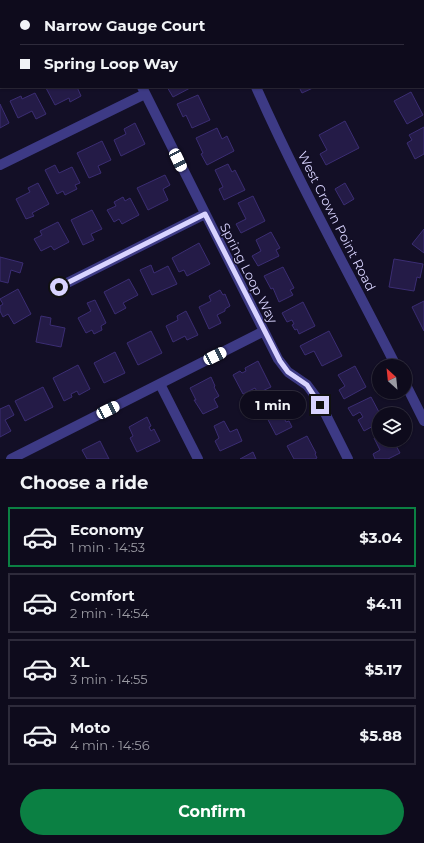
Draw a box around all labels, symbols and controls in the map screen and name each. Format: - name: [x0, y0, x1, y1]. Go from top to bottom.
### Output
- text: Narrow Gauge Court: [44, 16, 205, 35]
- text: Spring Loop Way: [44, 54, 178, 73]
- car: [167, 147, 189, 173]
- street label: West Crown Point Road: [295, 148, 379, 294]
- street label: Spring Loop Way: [217, 220, 282, 327]
- route start: [50, 278, 68, 296]
- car: [202, 345, 228, 367]
- north arrow: [372, 359, 412, 399]
- map controls: [372, 359, 412, 447]
- callout: 1 min: [240, 391, 306, 419]
- route end: [311, 396, 329, 414]
- text: 1 min: [255, 397, 291, 413]
- car: [95, 399, 121, 421]
- button: layers: [372, 407, 412, 447]
- text: Choose a ride: [20, 472, 148, 494]
- icon: car: [22, 519, 58, 555]
- text: Economy: [70, 520, 143, 539]
- text: $3.04: [359, 528, 402, 547]
- text: 1 min · 14:53: [70, 539, 145, 555]
- icon: car: [22, 585, 58, 621]
- text: Comfort: [70, 586, 135, 605]
- text: $4.11: [366, 594, 402, 613]
- text: 2 min · 14:54: [70, 605, 149, 621]
- icon: car: [22, 651, 58, 687]
- text: XL: [70, 652, 89, 671]
- text: $5.17: [365, 660, 402, 679]
- text: 3 min · 14:55: [70, 671, 148, 687]
- icon: car: [22, 717, 58, 753]
- text: Moto: [70, 718, 110, 737]
- text: $5.88: [360, 726, 402, 745]
- text: 4 min · 14:56: [70, 737, 150, 753]
- button: Confirm: [20, 789, 404, 835]

